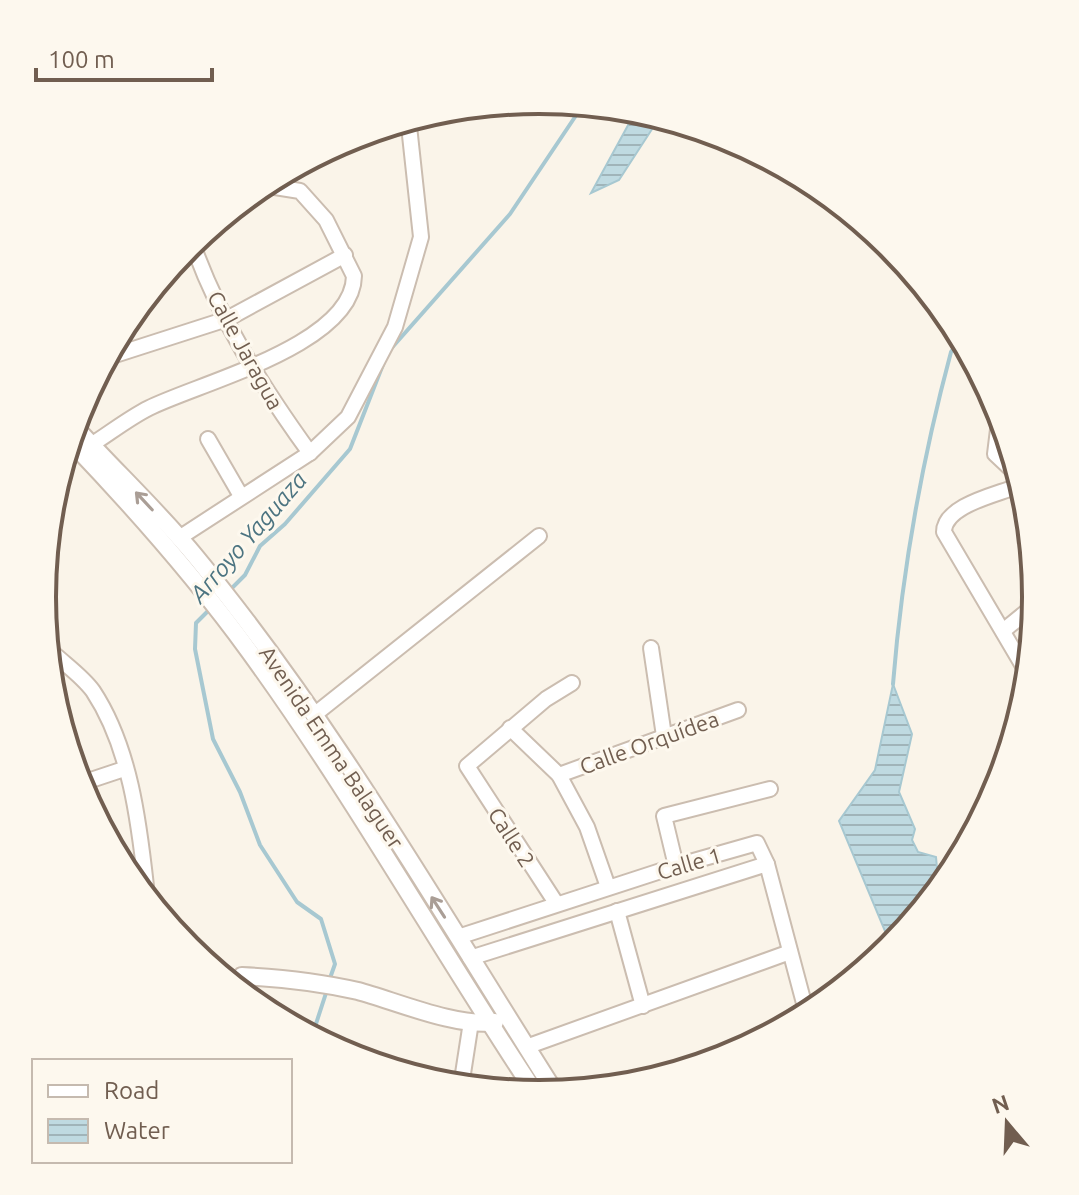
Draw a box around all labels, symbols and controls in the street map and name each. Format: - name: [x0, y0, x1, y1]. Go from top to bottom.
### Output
- scale bar: [36, 32, 212, 82]
- text: 100 m: [48, 46, 115, 73]
- street label: Calle Jaragua: [203, 286, 289, 414]
- water label: Arroyo Yaguaza: [183, 466, 312, 608]
- one-way arrow: [136, 491, 154, 511]
- street label: Avenida Emma Balaguer: [255, 641, 409, 853]
- street label: Calle Orquídea: [576, 705, 722, 779]
- street label: Calle 2: [484, 803, 540, 871]
- street label: Calle 1: [654, 842, 724, 884]
- one-way arrow: [430, 897, 447, 919]
- legend: [32, 1059, 292, 1163]
- text: Road: [104, 1077, 159, 1104]
- north arrow: [967, 1083, 1047, 1163]
- text: N: [988, 1089, 1012, 1118]
- text: Water: [104, 1117, 170, 1144]

